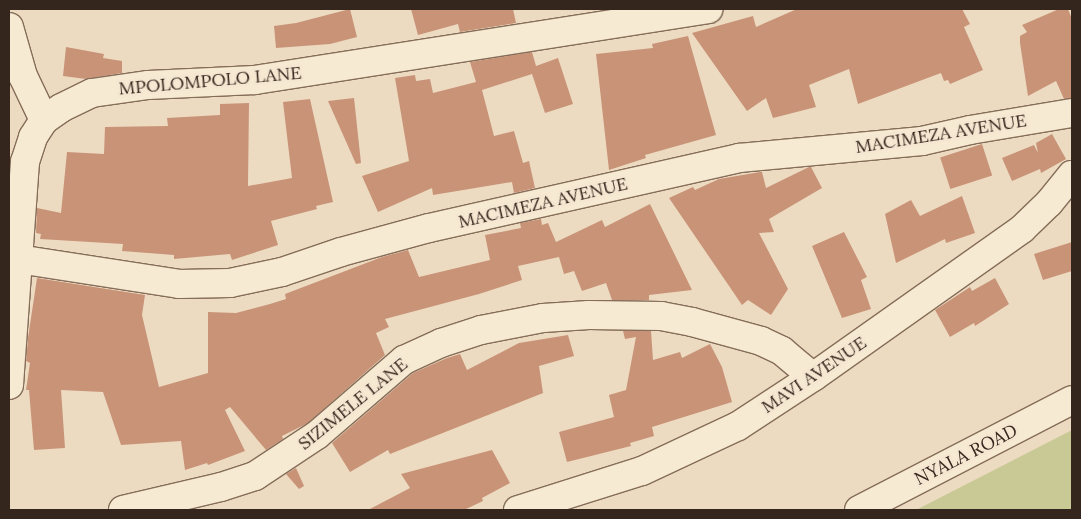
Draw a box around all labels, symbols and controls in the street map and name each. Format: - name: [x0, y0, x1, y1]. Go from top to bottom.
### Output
- street label: MPOLOMPOLO LANE: [118, 62, 302, 100]
- street label: MACIMEZA AVENUE: [854, 110, 1028, 158]
- street label: MACIMEZA AVENUE: [456, 173, 630, 233]
- street label: MAVI AVENUE: [758, 332, 870, 418]
- street label: SIZIMELE LANE: [294, 353, 412, 455]
- street label: NYALA ROAD: [911, 420, 1021, 490]

